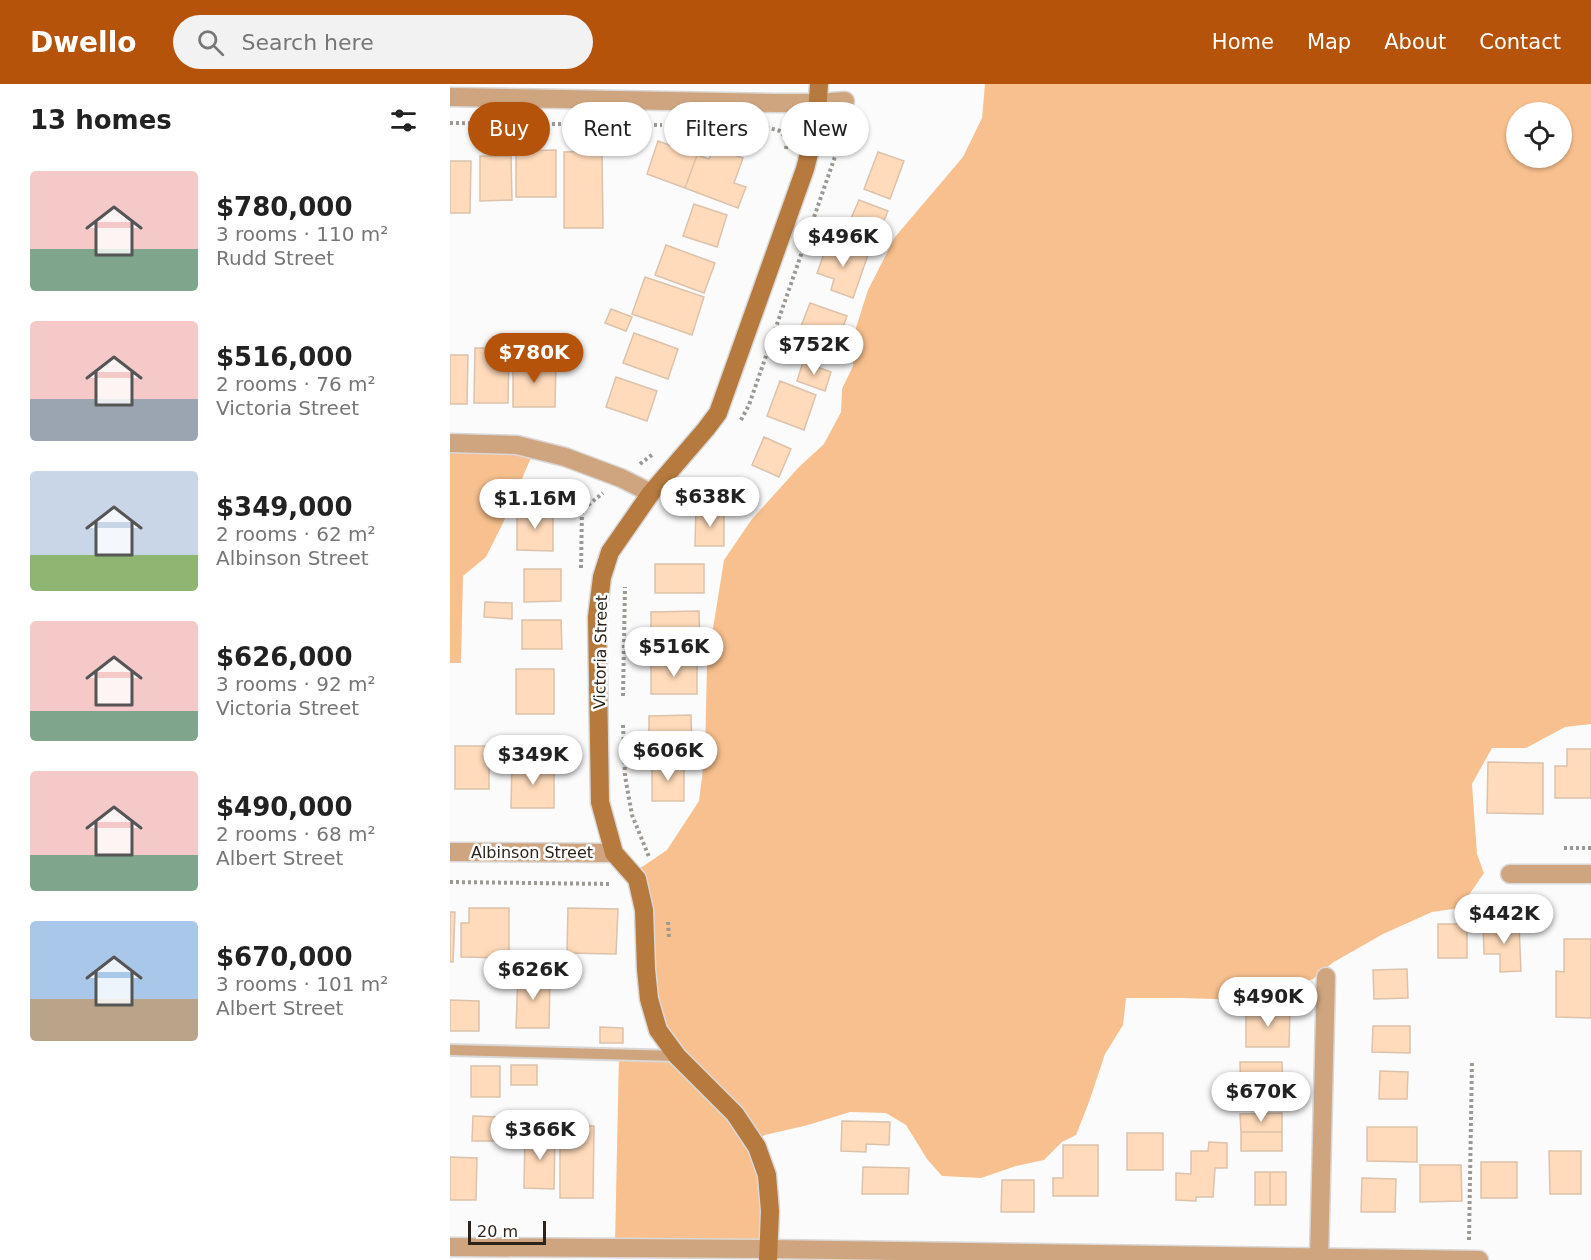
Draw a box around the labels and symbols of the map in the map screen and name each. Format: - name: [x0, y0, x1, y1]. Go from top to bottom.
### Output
- pin: $496K: [801, 217, 885, 268]
- pin: $752K: [772, 325, 856, 376]
- pin: $780K: [492, 333, 576, 384]
- pin: $638K: [668, 477, 752, 528]
- pin: $1.16M: [486, 479, 584, 530]
- street label: Victoria Street: [590, 595, 611, 709]
- pin: $516K: [632, 627, 716, 678]
- pin: $606K: [626, 731, 710, 782]
- pin: $349K: [491, 735, 575, 786]
- street label: Albinson Street: [471, 843, 593, 862]
- pin: $442K: [1462, 894, 1546, 945]
- pin: $626K: [491, 950, 575, 1001]
- pin: $490K: [1226, 977, 1310, 1028]
- pin: $670K: [1219, 1072, 1303, 1123]
- pin: $366K: [498, 1110, 582, 1161]
- scale bar: [468, 1218, 546, 1246]

